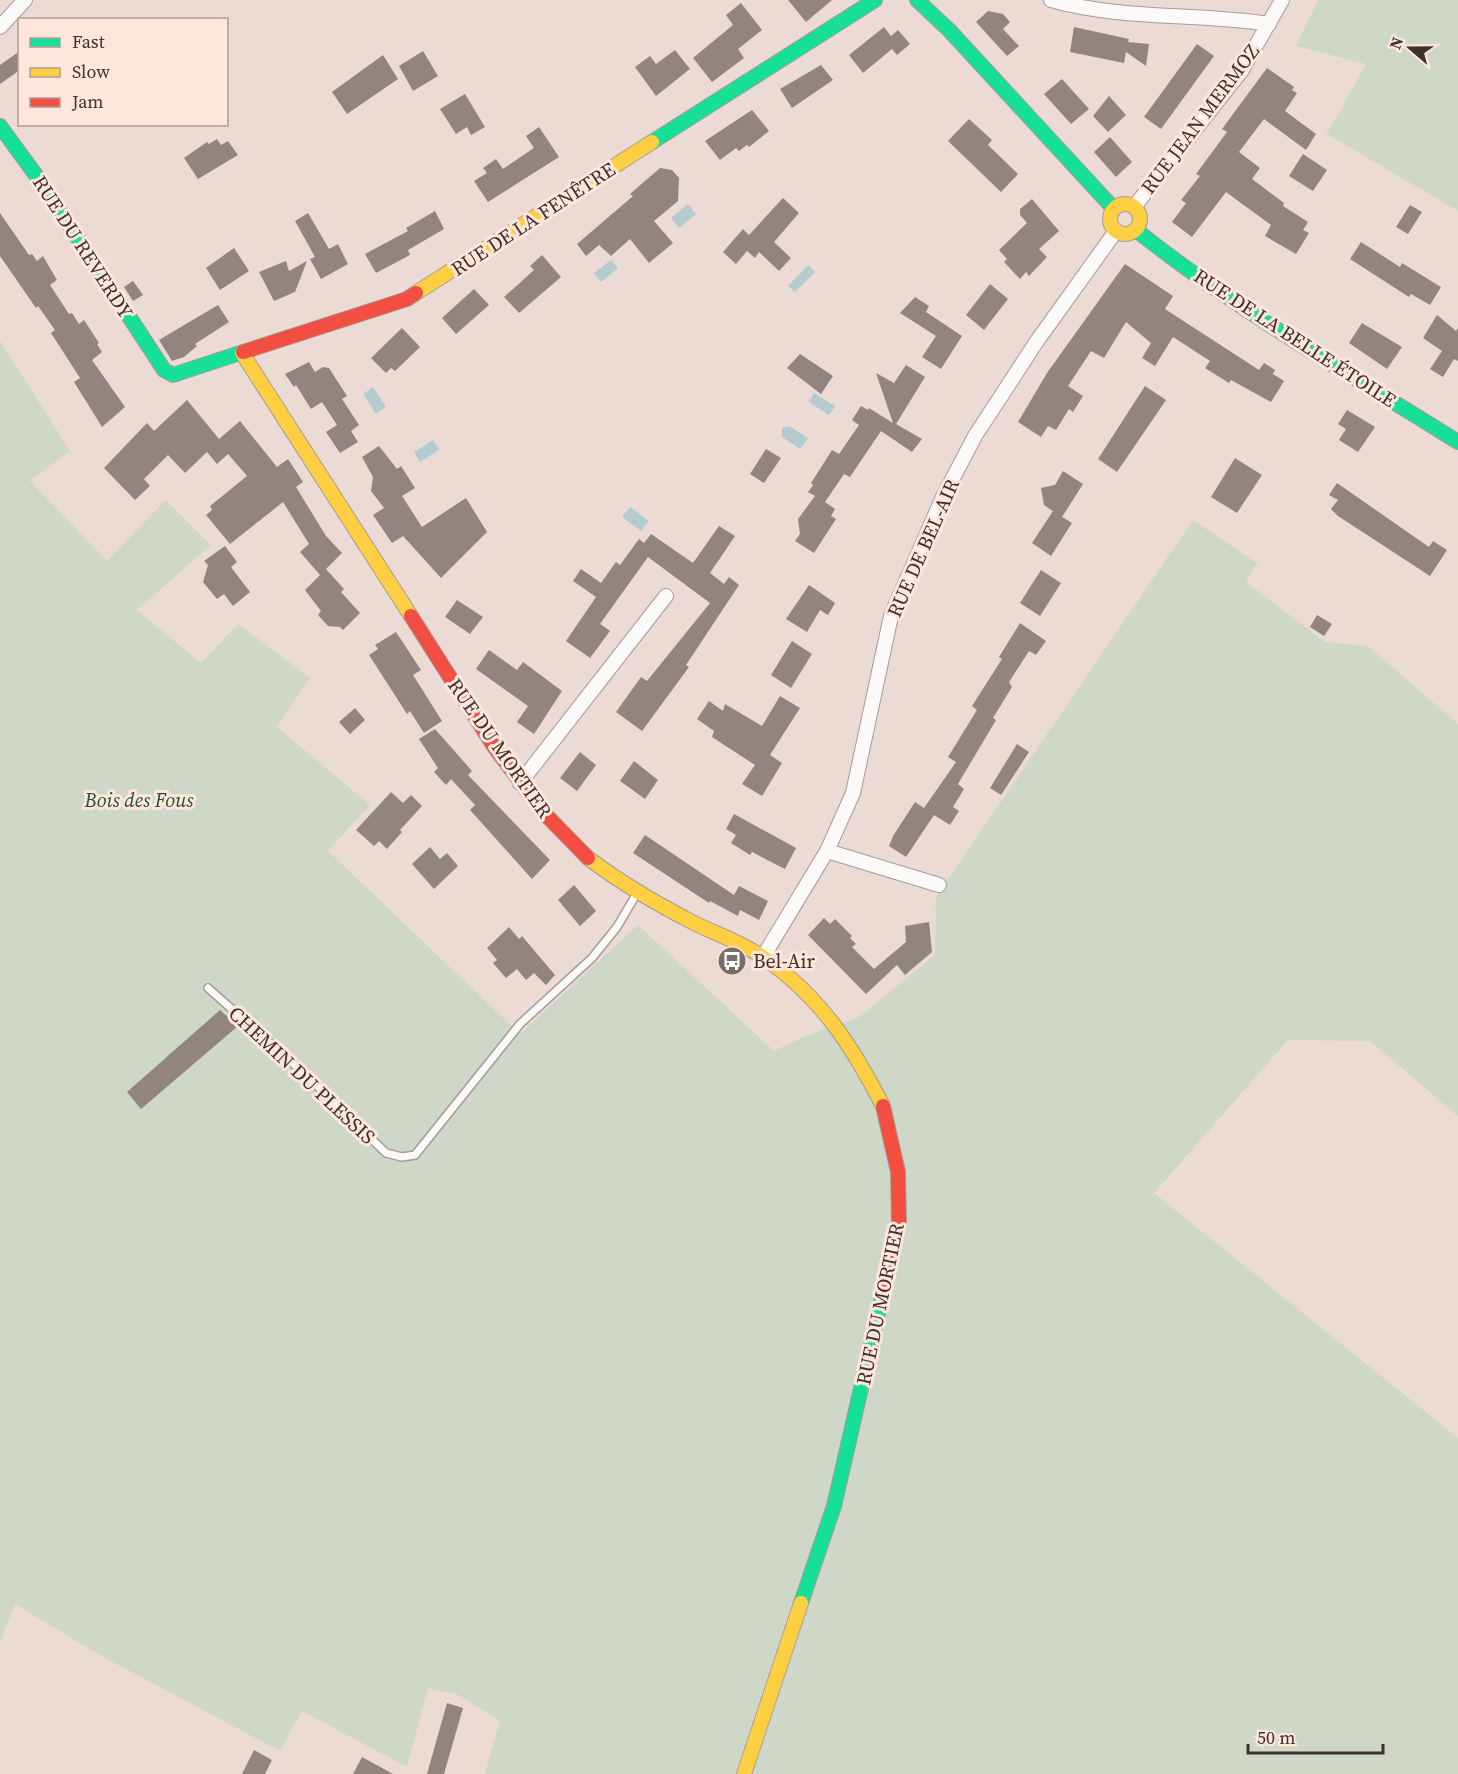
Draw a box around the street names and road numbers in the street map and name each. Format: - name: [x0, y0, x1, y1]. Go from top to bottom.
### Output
- street label: RUE JEAN MERMOZ: [1134, 38, 1266, 200]
- street label: RUE DE LA FENÊTRE: [445, 155, 621, 283]
- street label: RUE DU REVERDY: [26, 170, 140, 324]
- street label: RUE DE LA BELLE ÉTOILE: [1188, 262, 1402, 414]
- street label: RUE DE BEL-AIR: [880, 474, 966, 622]
- street label: RUE DU MORTIER: [441, 673, 559, 823]
- street label: CHEMIN DU PLESSIS: [223, 1000, 381, 1150]
- street label: RUE DU MORTIER: [849, 1221, 911, 1387]

